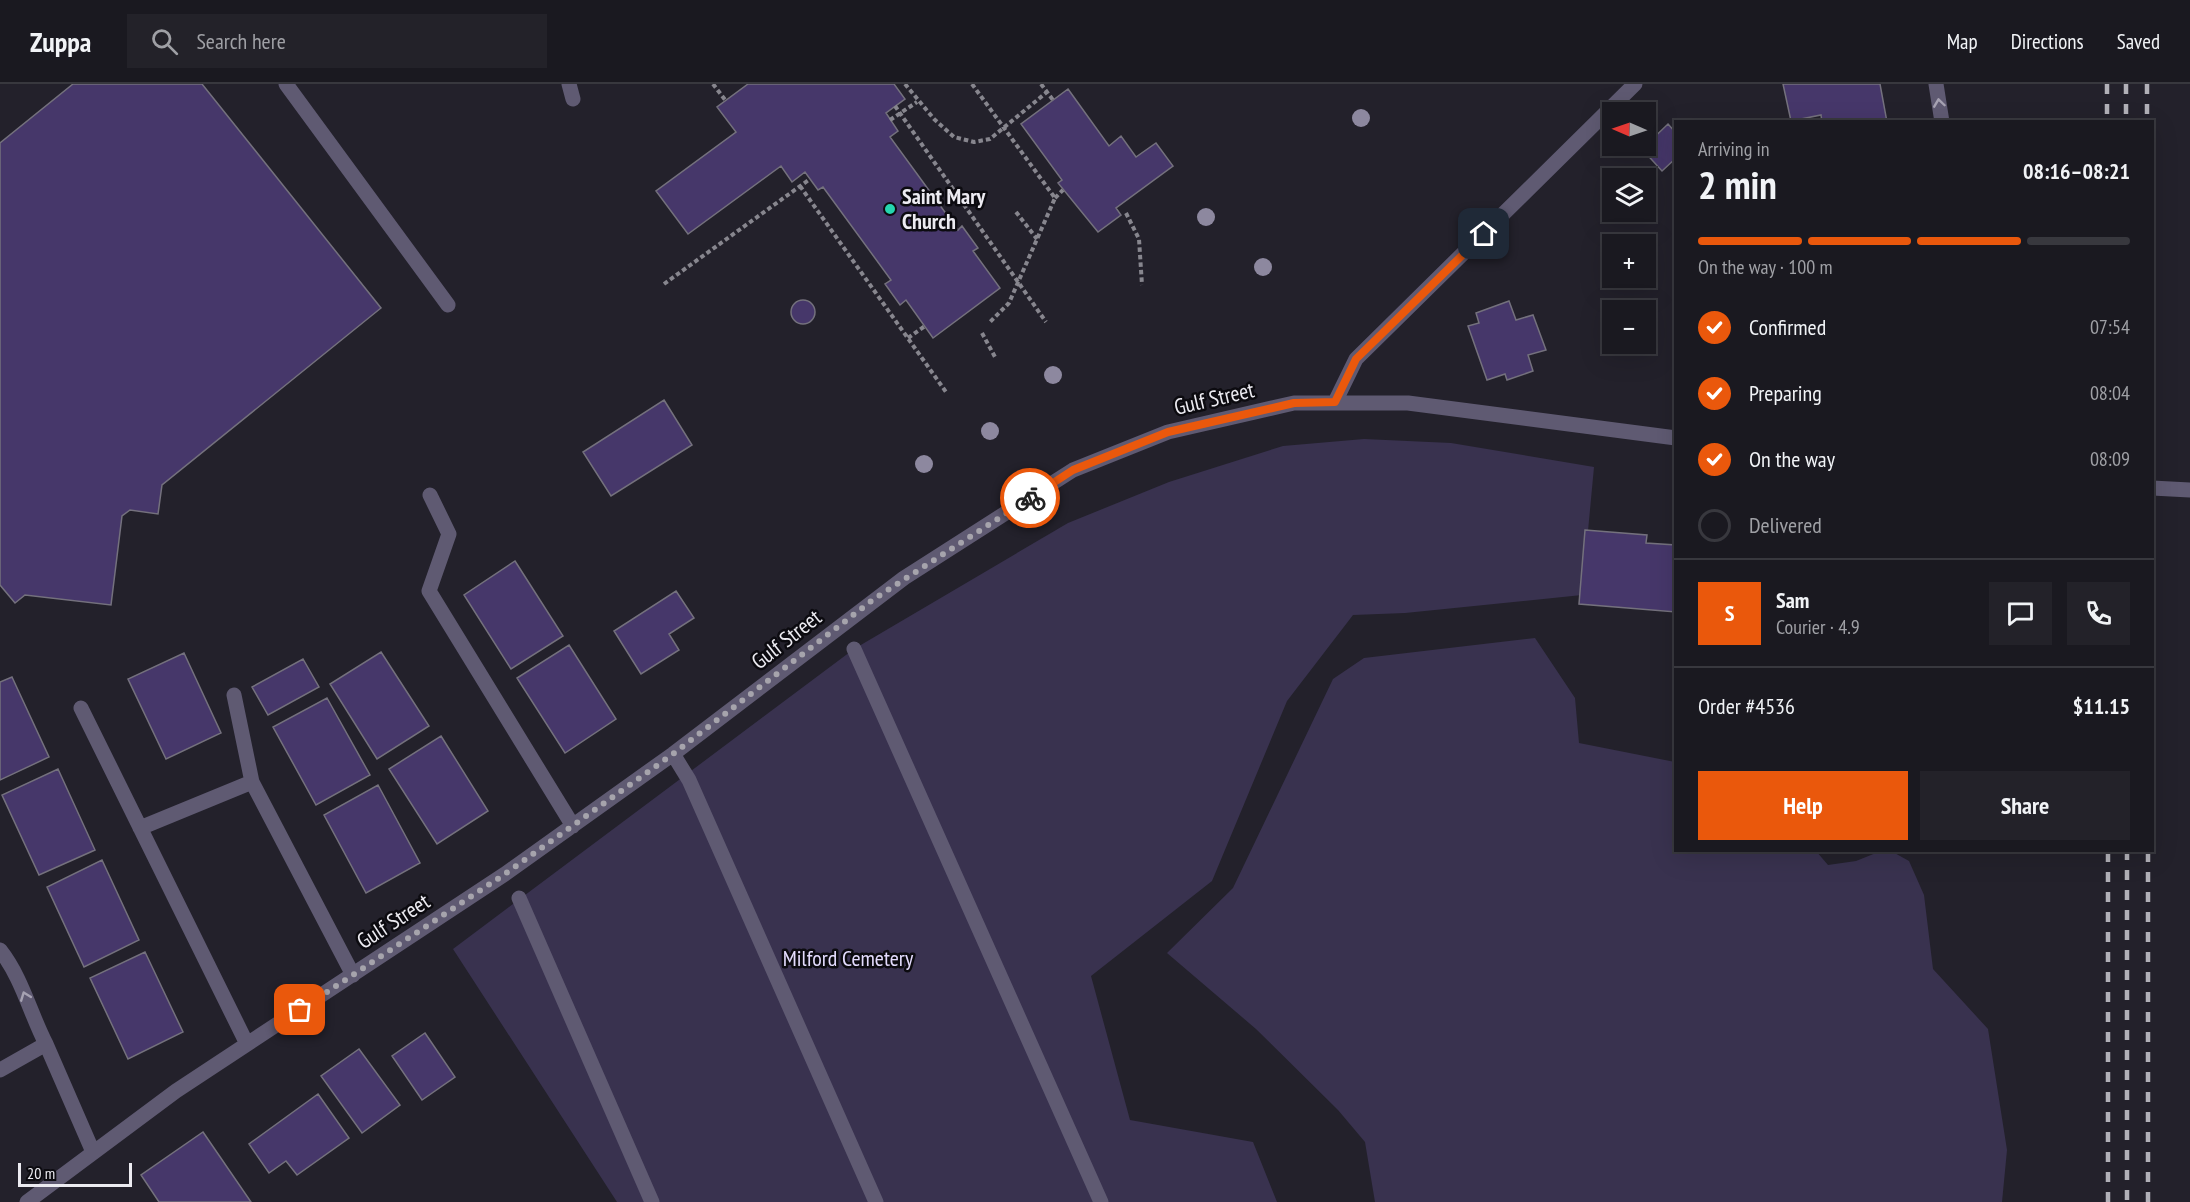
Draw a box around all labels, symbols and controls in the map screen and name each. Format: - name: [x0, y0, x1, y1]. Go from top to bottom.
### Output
- search box: [127, 14, 547, 68]
- text: Zuppa: [30, 23, 91, 60]
- icon: search: [148, 25, 181, 58]
- text: Search here: [196, 27, 286, 55]
- text: Map: [1947, 28, 1978, 55]
- text: Directions: [2011, 28, 2084, 55]
- text: Saved: [2117, 28, 2160, 55]
- one-way arrow: [1933, 98, 1945, 107]
- north arrow: [1602, 102, 1656, 156]
- map controls: [1602, 102, 1656, 354]
- text: Arriving in: [1698, 136, 1770, 162]
- text: 08:16–08:21: [2023, 157, 2130, 185]
- text: 2 min: [1698, 159, 1777, 210]
- button: layers: [1602, 168, 1656, 222]
- place label: Saint Mary Church: [902, 182, 987, 235]
- marker: Saint Mary Church: [883, 202, 897, 216]
- pin: [1458, 208, 1509, 259]
- icon: home: [1467, 217, 1500, 250]
- button: +: [1602, 234, 1656, 288]
- text: On the way · 100 m: [1698, 254, 1833, 280]
- button: −: [1602, 300, 1656, 354]
- icon: check: [1698, 311, 1731, 344]
- text: Confirmed: [1749, 313, 1826, 341]
- text: 07:54: [2090, 314, 2130, 340]
- street label: Gulf Street: [1171, 375, 1257, 421]
- icon: check: [1698, 377, 1731, 410]
- text: Preparing: [1749, 379, 1822, 407]
- text: 08:04: [2090, 380, 2130, 406]
- icon: check: [1698, 443, 1731, 476]
- text: On the way: [1749, 445, 1835, 473]
- text: 08:09: [2090, 446, 2130, 472]
- courier: [1000, 468, 1060, 528]
- icon: bike: [1014, 482, 1047, 515]
- text: Delivered: [1749, 511, 1822, 539]
- button: chat: [1989, 582, 2052, 645]
- button: phone: [2067, 582, 2130, 645]
- text: Sam: [1776, 586, 1809, 614]
- text: S: [1725, 599, 1734, 627]
- street label: Gulf Street: [745, 603, 827, 675]
- text: Courier · 4.9: [1776, 614, 1860, 640]
- text: Order #4536: [1698, 692, 1795, 720]
- text: $11.15: [2073, 692, 2130, 720]
- button: Help: [1698, 771, 1908, 840]
- button: Share: [1920, 771, 2130, 840]
- street label: Gulf Street: [351, 887, 435, 955]
- park label: Milford Cemetery: [783, 944, 914, 972]
- pin: [274, 984, 325, 1035]
- one-way arrow: [19, 991, 32, 1002]
- icon: bag: [283, 993, 316, 1026]
- scale bar: [18, 1160, 132, 1188]
- text: 20 m: [27, 1163, 55, 1183]

